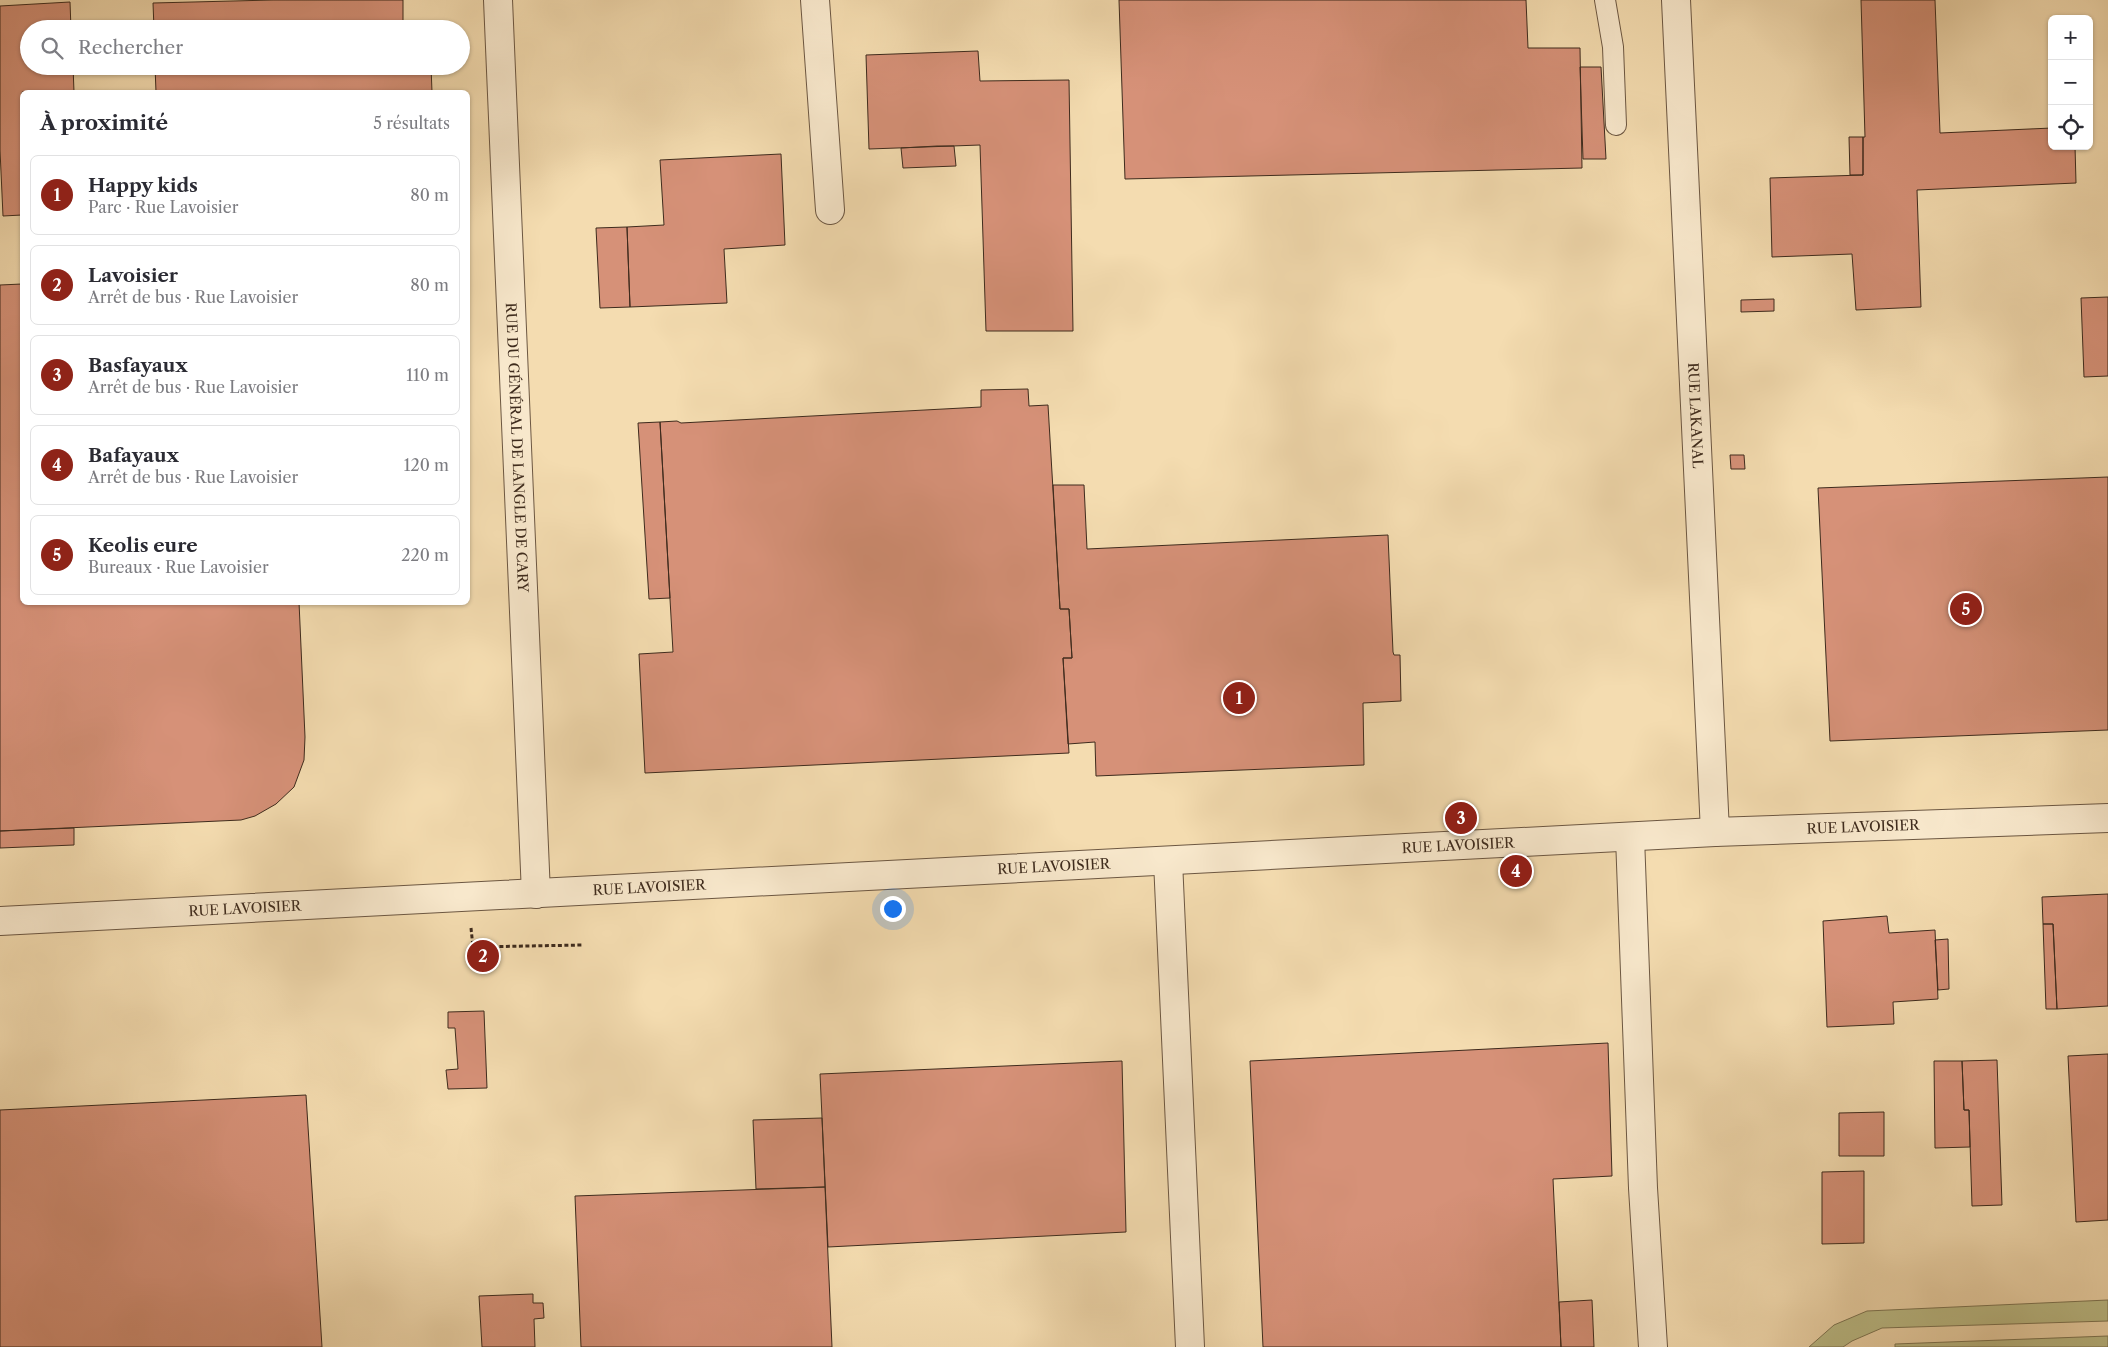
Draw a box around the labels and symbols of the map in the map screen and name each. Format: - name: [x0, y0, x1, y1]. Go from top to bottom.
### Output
- street label: RUE DU GÉNÉRAL DE LANGLE DE CARY: [502, 302, 532, 594]
- street label: RUE LAKANAL: [1684, 362, 1707, 469]
- pin: 5: [1950, 590, 1982, 628]
- pin: 1: [1223, 679, 1255, 717]
- pin: 3: [1445, 799, 1477, 837]
- street label: RUE LAVOISIER: [1806, 816, 1920, 838]
- street label: RUE LAVOISIER: [1401, 833, 1516, 857]
- pin: 4: [1500, 852, 1532, 890]
- street label: RUE LAVOISIER: [997, 854, 1111, 878]
- street label: RUE LAVOISIER: [592, 875, 707, 899]
- street label: RUE LAVOISIER: [188, 896, 302, 920]
- your location: [880, 896, 906, 922]
- pin: 2: [467, 937, 499, 975]

